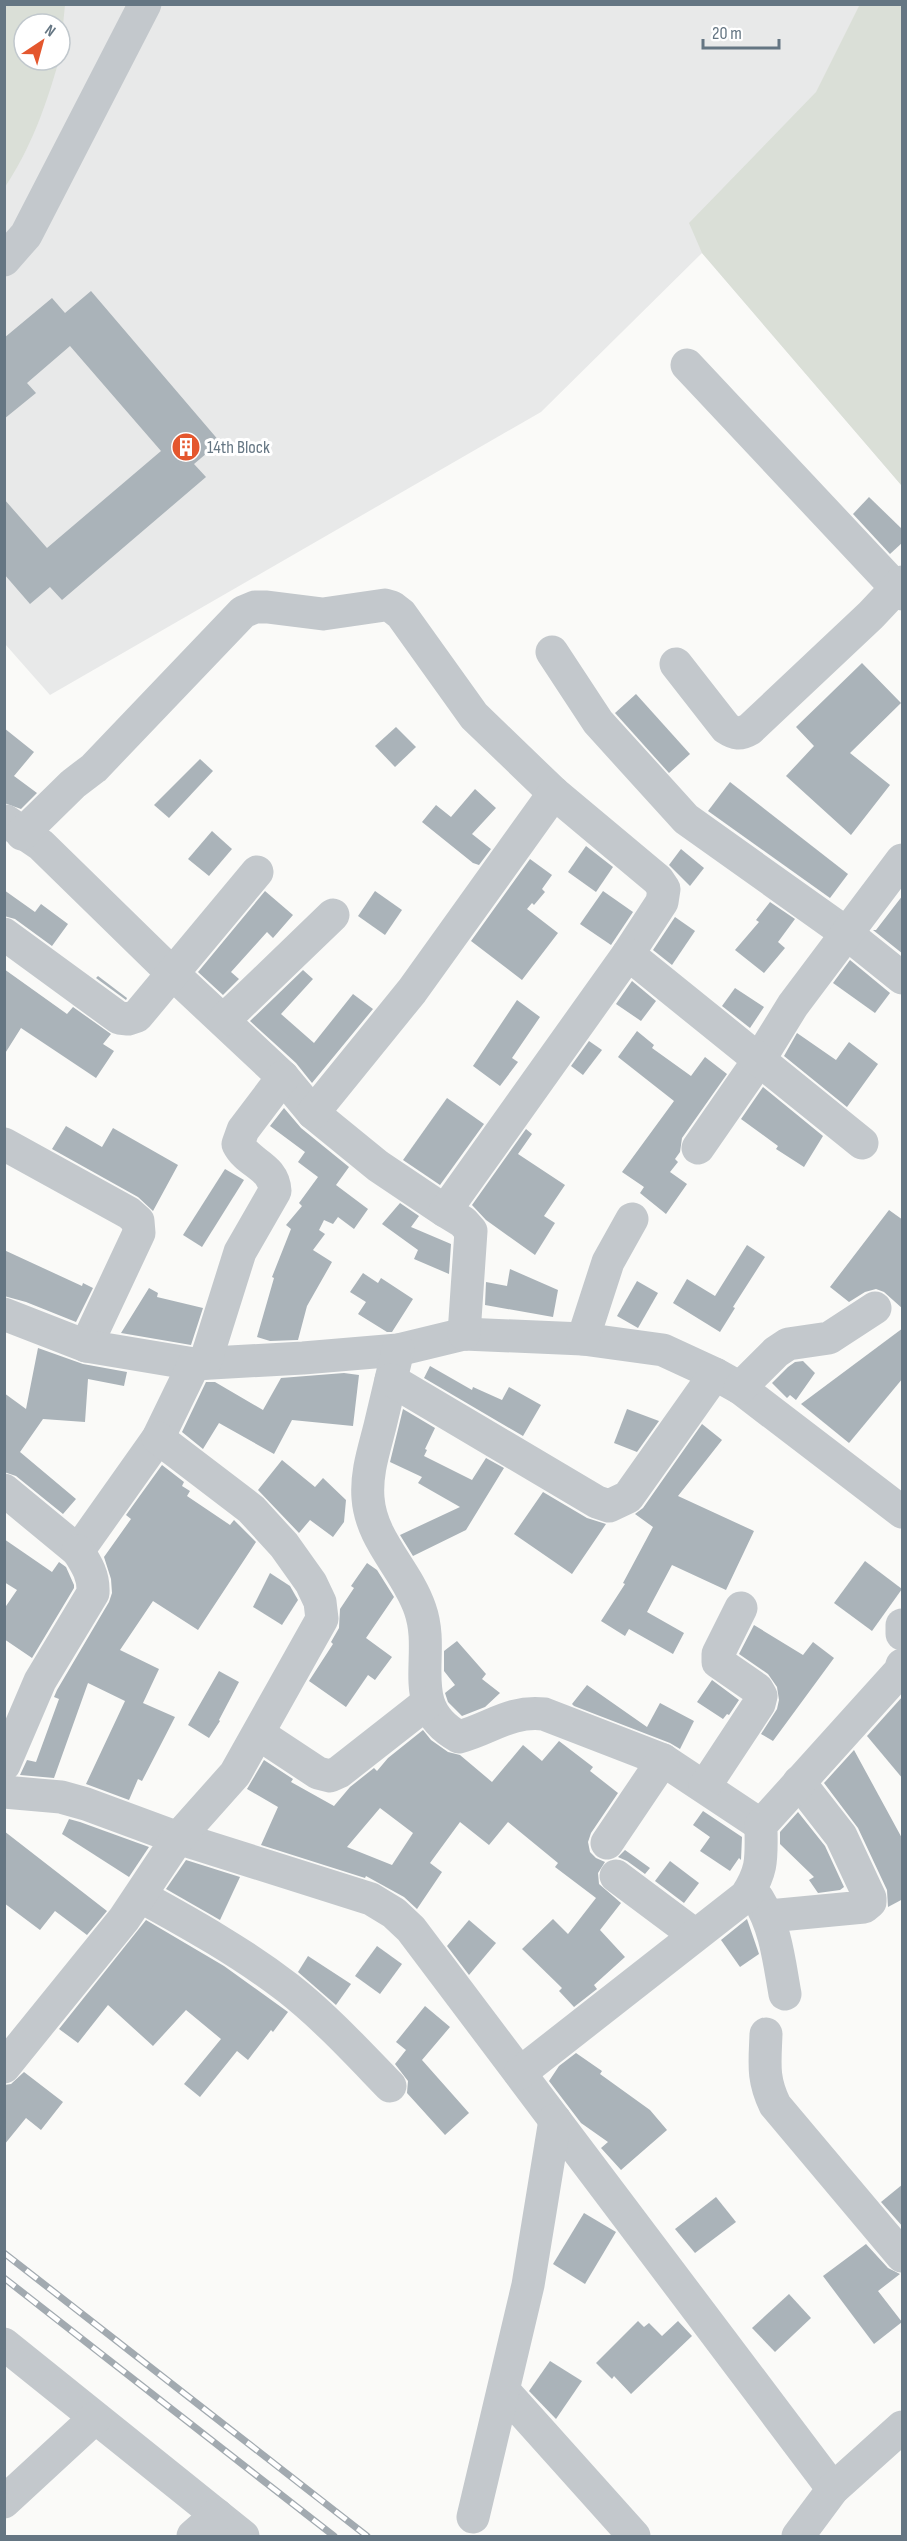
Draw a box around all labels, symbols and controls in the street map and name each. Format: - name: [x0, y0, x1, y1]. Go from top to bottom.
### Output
- north arrow: [12, 12, 72, 72]
- scale bar: [703, 12, 780, 50]
- text: N: [41, 21, 59, 41]
- text: 20 m: [712, 23, 742, 44]
- building icon: 14th Block: [170, 431, 202, 463]
- place label: 14th Block: [207, 437, 270, 458]

